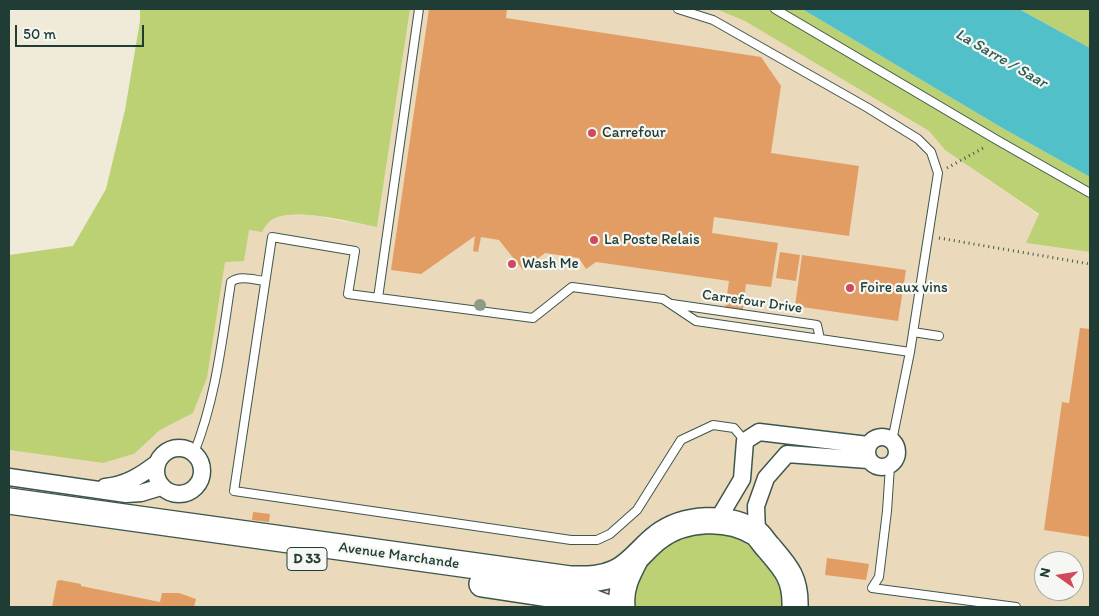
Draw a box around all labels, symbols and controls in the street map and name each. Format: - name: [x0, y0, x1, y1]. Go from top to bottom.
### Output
- scale bar: [18, 15, 146, 47]
- text: 50 m: [23, 25, 56, 43]
- water label: La Sarre / Saar: [952, 25, 1050, 93]
- place label: Carrefour: [602, 124, 666, 142]
- marker: Carrefour: [586, 127, 598, 139]
- place label: La Poste Relais: [604, 231, 700, 249]
- marker: La Poste Relais: [588, 234, 600, 246]
- place label: Wash Me: [522, 255, 579, 273]
- marker: Wash Me: [506, 258, 518, 270]
- place label: Foire aux vins: [860, 279, 948, 297]
- marker: Foire aux vins: [844, 282, 856, 294]
- street label: Carrefour Drive: [701, 286, 803, 318]
- street label: Avenue Marchande: [337, 539, 461, 573]
- road number: D 33: [287, 548, 327, 570]
- north arrow: [1034, 551, 1084, 601]
- text: N: [1036, 566, 1054, 579]

